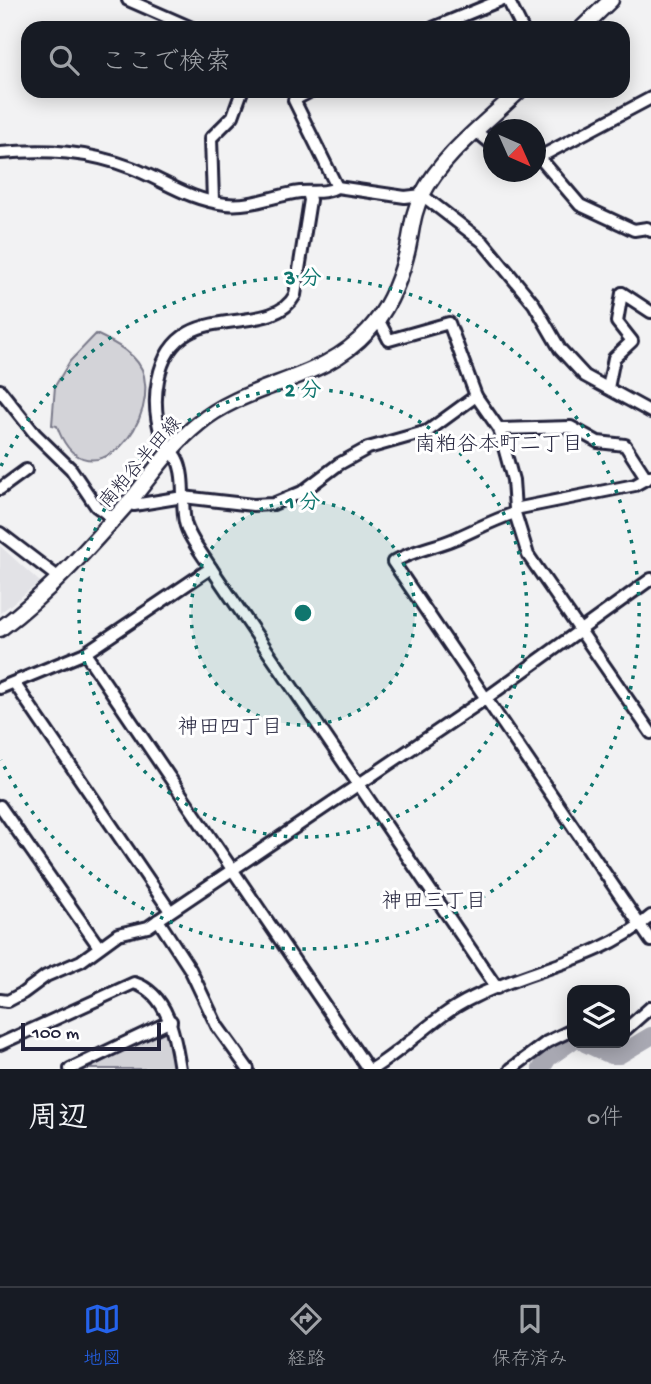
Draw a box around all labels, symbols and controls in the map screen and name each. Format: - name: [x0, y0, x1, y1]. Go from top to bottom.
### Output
- search box: [21, 21, 630, 98]
- icon: search: [45, 41, 83, 79]
- text: ここで検索: [101, 49, 231, 80]
- north arrow: [483, 119, 546, 182]
- text: 3 分: [284, 267, 321, 293]
- text: 2 分: [285, 379, 321, 405]
- street label: 南粕谷半田線: [95, 412, 188, 514]
- district label: 南粕谷本町二丁目: [415, 432, 583, 459]
- text: 1 分: [285, 491, 320, 517]
- centre of rings: [291, 601, 315, 625]
- district label: 神田四丁目: [178, 716, 283, 742]
- district label: 神田三丁目: [382, 890, 487, 916]
- map controls: [567, 985, 630, 1048]
- button: layers: [567, 985, 630, 1048]
- scale bar: [21, 1020, 161, 1052]
- text: 100 m: [32, 1023, 79, 1046]
- text: 周辺: [28, 1103, 88, 1138]
- text: 0件: [587, 1106, 623, 1133]
- tab: 地図: [83, 1300, 121, 1372]
- tab: 経路: [287, 1300, 326, 1372]
- tab: 保存済み: [492, 1300, 568, 1372]

